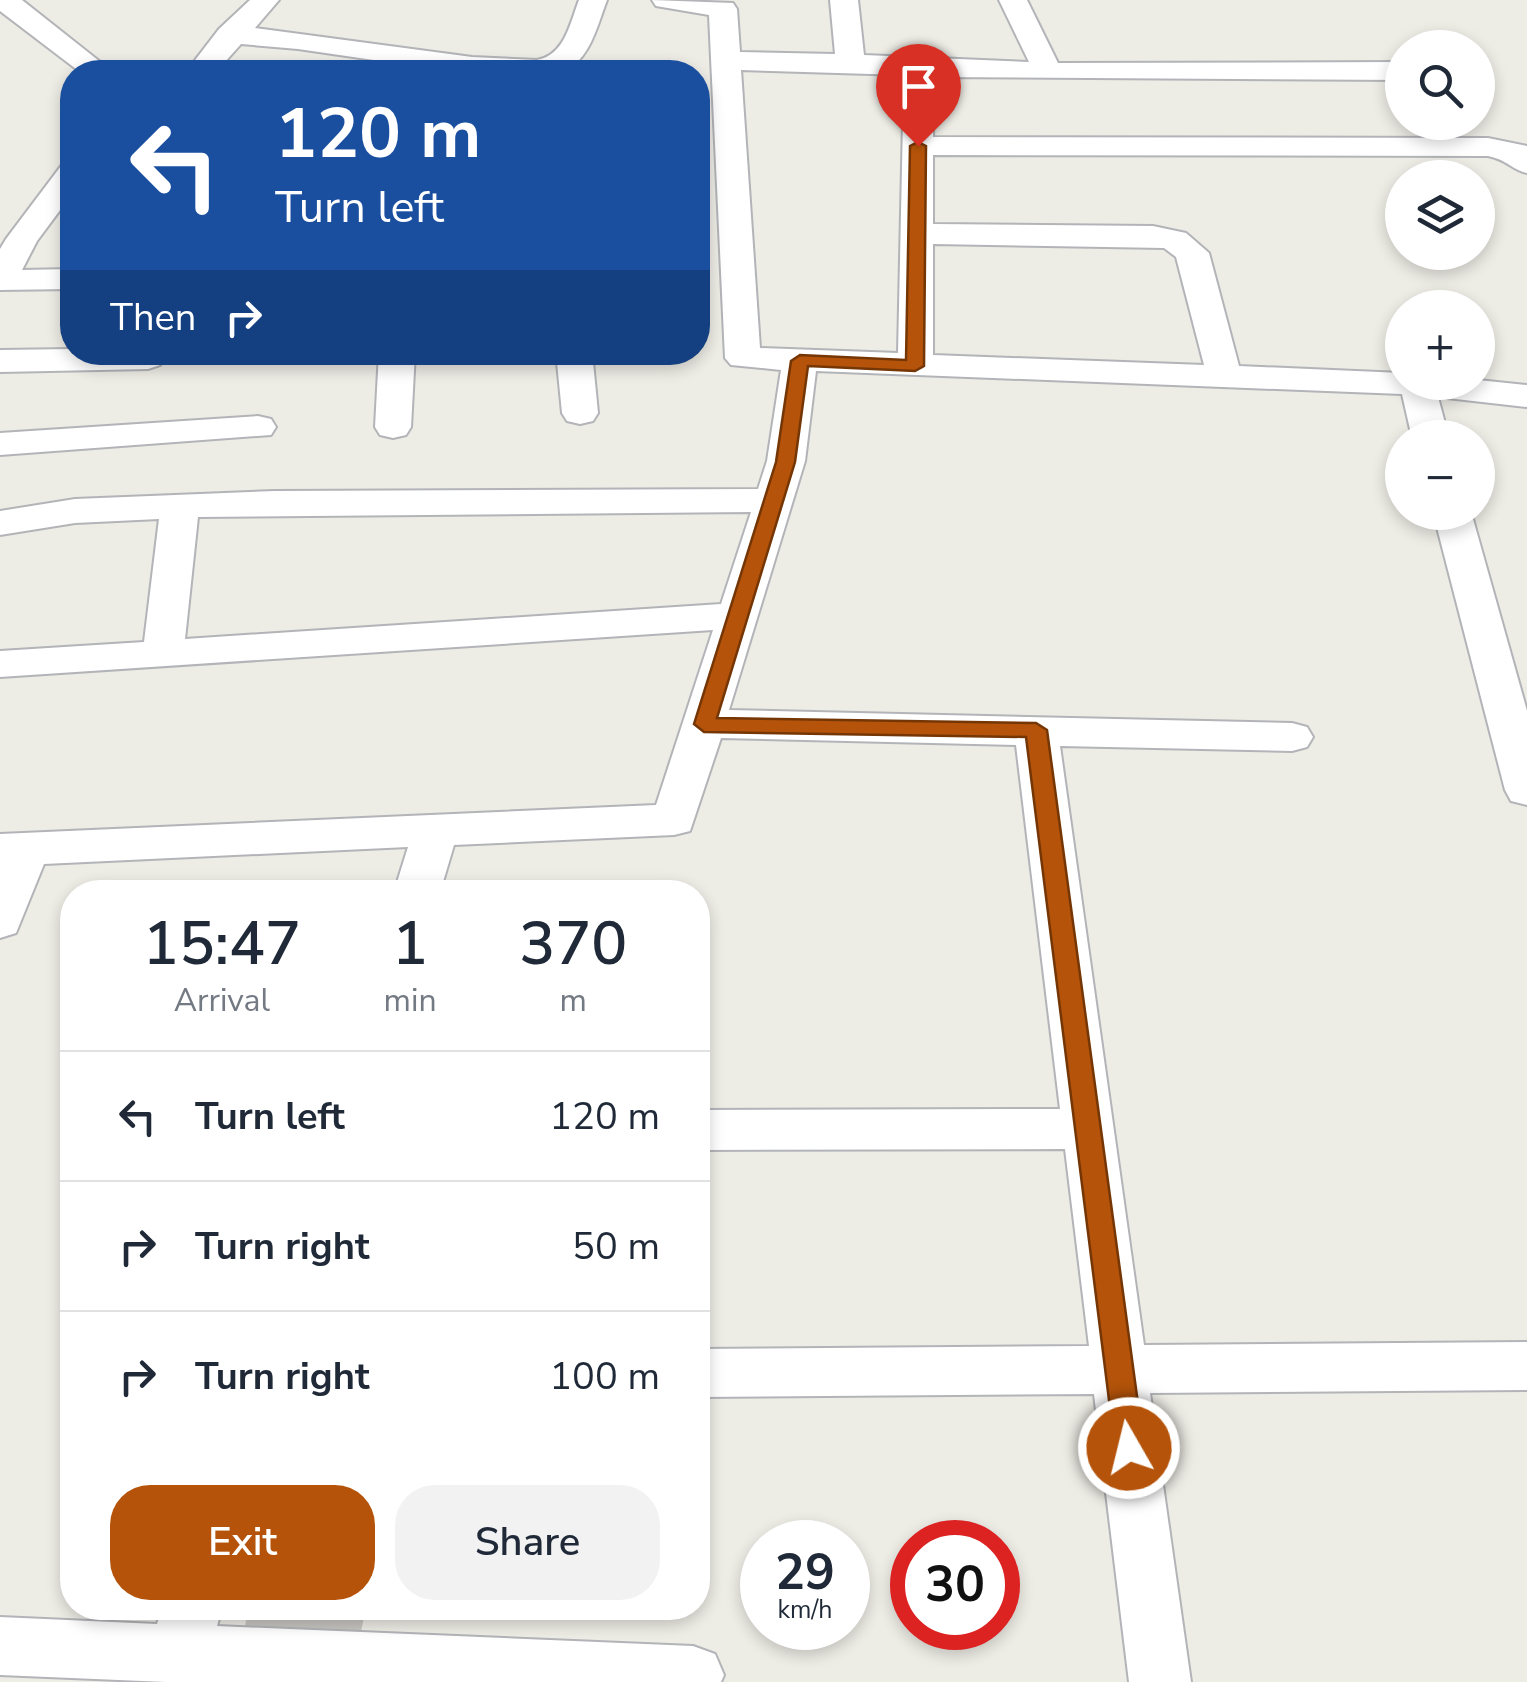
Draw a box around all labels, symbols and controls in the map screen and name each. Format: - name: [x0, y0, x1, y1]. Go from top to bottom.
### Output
- map controls: [1385, 30, 1495, 530]
- button: search: [1385, 30, 1495, 140]
- pin: [876, 44, 961, 147]
- icon: arrive: [891, 59, 946, 114]
- text: 120 m: [275, 86, 481, 182]
- icon: left: [110, 100, 240, 230]
- button: layers: [1385, 160, 1495, 270]
- text: Turn left: [275, 177, 444, 238]
- icon: right: [216, 290, 271, 345]
- button: +: [1385, 290, 1495, 400]
- text: Then: [110, 292, 196, 343]
- button: −: [1385, 420, 1495, 530]
- text: 15:47: [143, 903, 301, 985]
- text: 1: [392, 903, 428, 985]
- text: 370: [519, 903, 627, 985]
- text: Arrival: [174, 979, 270, 1022]
- text: min: [384, 979, 437, 1022]
- text: m: [560, 979, 587, 1022]
- icon: left: [110, 1089, 165, 1144]
- text: Turn left: [195, 1091, 345, 1142]
- text: 120 m: [549, 1091, 660, 1142]
- icon: right: [110, 1219, 165, 1274]
- text: Turn right: [195, 1221, 370, 1272]
- text: 50 m: [572, 1221, 660, 1272]
- icon: right: [110, 1349, 165, 1404]
- text: Turn right: [195, 1351, 370, 1402]
- text: 100 m: [549, 1351, 660, 1402]
- position arrow: [1077, 1396, 1181, 1500]
- button: Exit: [110, 1485, 375, 1600]
- button: Share: [395, 1485, 660, 1600]
- speed limit sign: 30: [890, 1520, 1020, 1650]
- text: 29: [775, 1538, 835, 1607]
- text: km/h: [777, 1593, 833, 1627]

